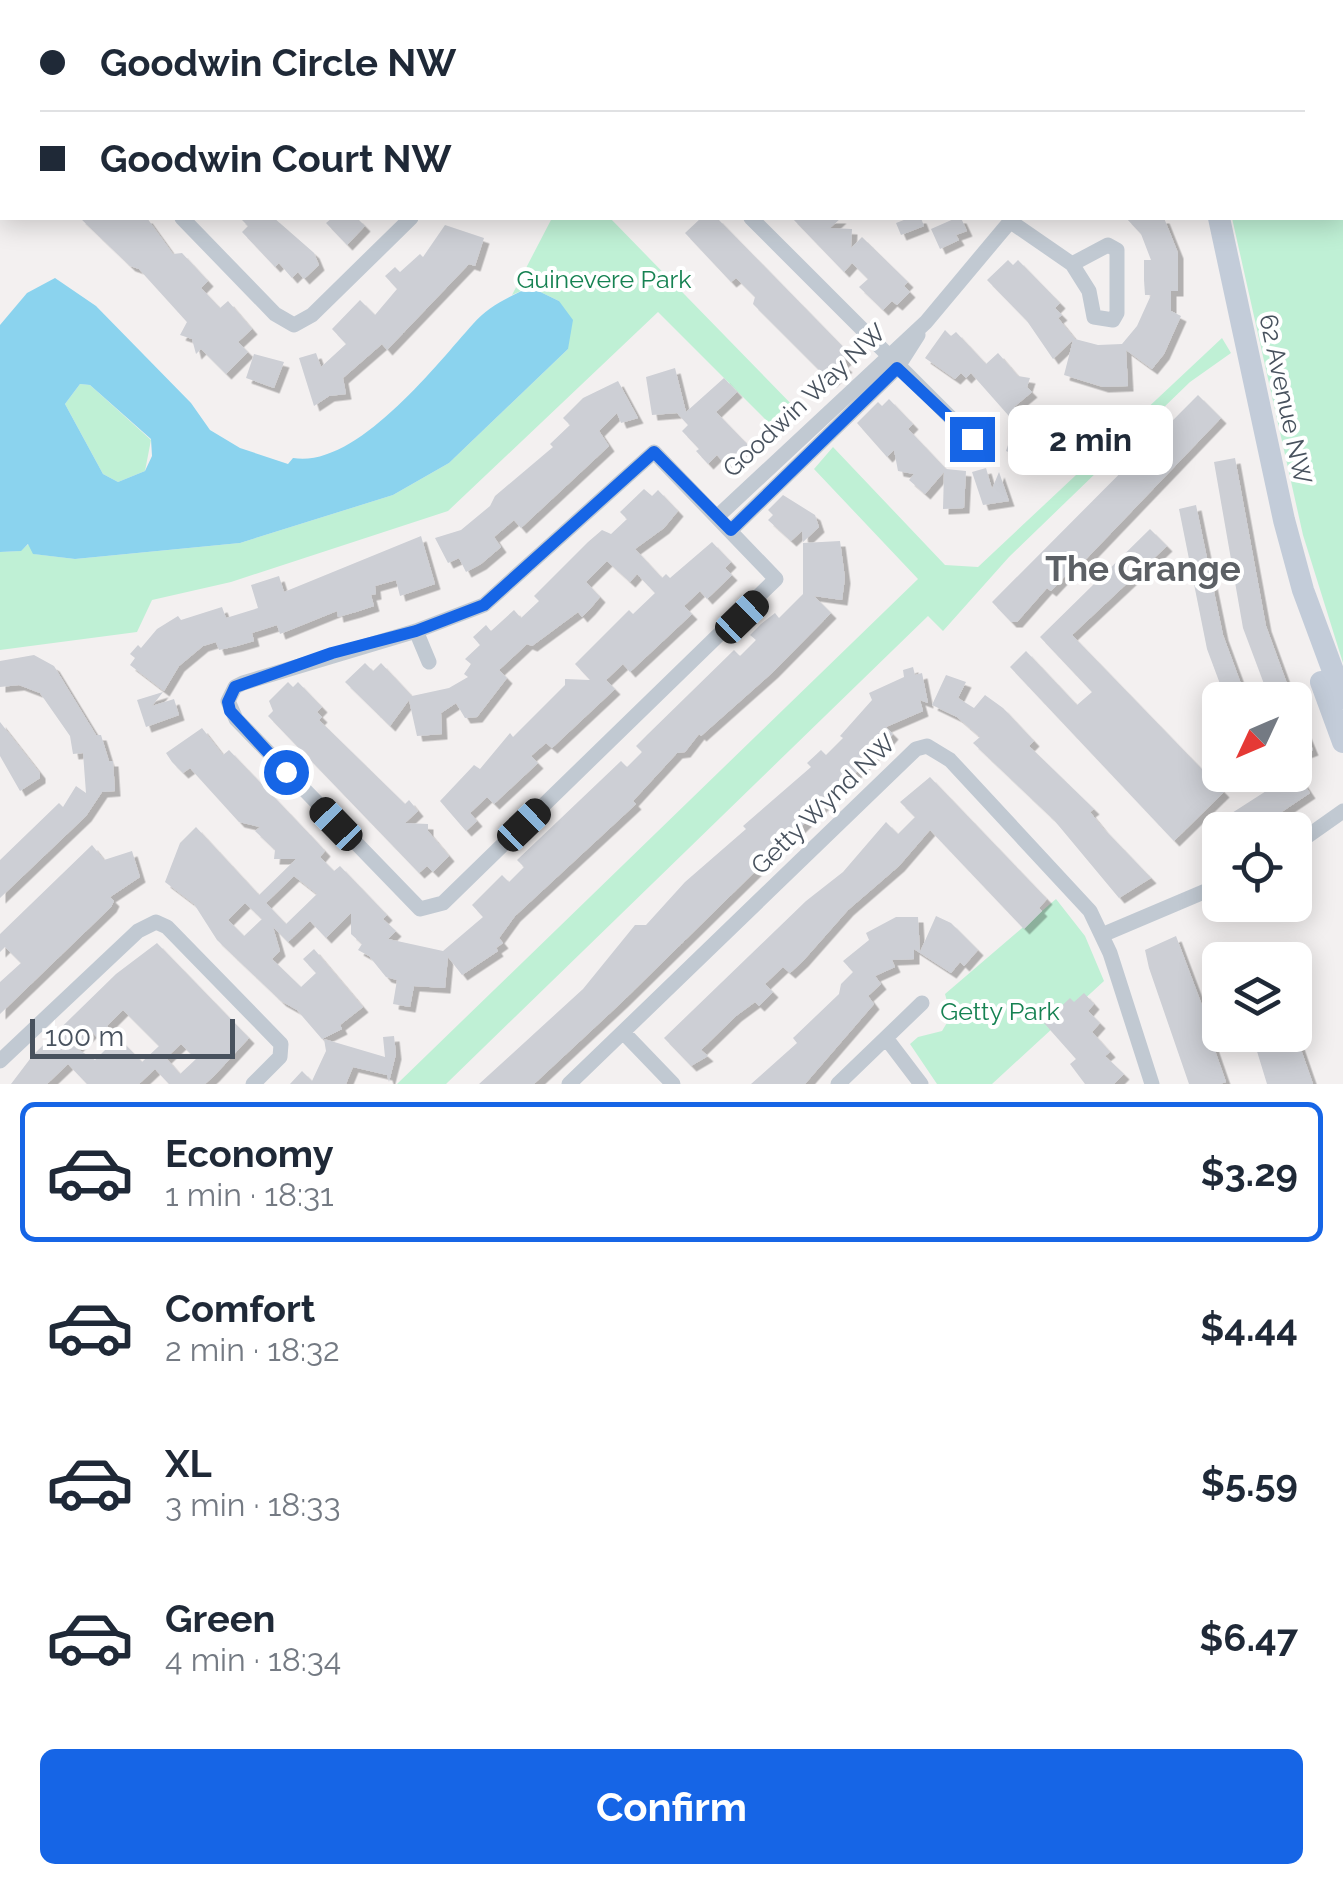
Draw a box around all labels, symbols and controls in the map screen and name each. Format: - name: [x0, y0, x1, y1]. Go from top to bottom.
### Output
- text: Goodwin Circle NW: [100, 40, 456, 85]
- text: Goodwin Court NW: [100, 136, 452, 181]
- park label: Guinevere Park: [516, 264, 692, 294]
- street label: 62 Avenue NW: [1253, 311, 1319, 487]
- street label: Goodwin Way NW: [716, 317, 892, 483]
- callout: 2 min: [1007, 404, 1172, 474]
- route end: [950, 417, 995, 462]
- text: 2 min: [1049, 421, 1132, 458]
- district label: The Grange: [1045, 548, 1241, 589]
- car: [710, 585, 774, 649]
- north arrow: [1202, 682, 1312, 792]
- map controls: [1202, 682, 1312, 1052]
- street label: Getty Wynd NW: [745, 728, 901, 880]
- route start: [264, 750, 309, 795]
- car: [304, 792, 368, 856]
- car: [492, 793, 556, 857]
- button: locate: [1202, 812, 1312, 922]
- button: layers: [1202, 942, 1312, 1052]
- park label: Getty Park: [940, 996, 1061, 1026]
- scale bar: [30, 1014, 235, 1058]
- text: 100 m: [45, 1020, 124, 1053]
- icon: car: [45, 1127, 135, 1217]
- text: Economy: [165, 1131, 334, 1176]
- text: $3.29: [1201, 1150, 1298, 1195]
- text: 1 min · 18:31: [165, 1176, 334, 1213]
- icon: car: [45, 1282, 135, 1372]
- text: Comfort: [165, 1286, 315, 1331]
- text: $4.44: [1200, 1305, 1298, 1350]
- text: 2 min · 18:32: [165, 1331, 340, 1368]
- icon: car: [45, 1437, 135, 1527]
- text: XL: [165, 1441, 212, 1486]
- text: $5.59: [1201, 1460, 1298, 1505]
- text: 3 min · 18:33: [165, 1486, 341, 1523]
- icon: car: [45, 1592, 135, 1682]
- text: Green: [165, 1596, 275, 1641]
- text: $6.47: [1199, 1615, 1298, 1660]
- text: 4 min · 18:34: [165, 1641, 341, 1678]
- button: Confirm: [40, 1749, 1303, 1864]

